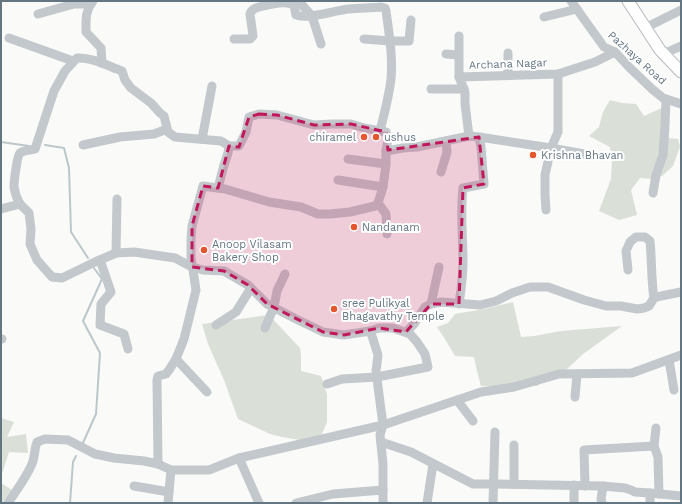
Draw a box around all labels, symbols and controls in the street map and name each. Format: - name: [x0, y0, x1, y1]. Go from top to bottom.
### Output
- street label: Pazhaya Road: [605, 29, 669, 87]
- street label: Archana Nagar: [469, 56, 548, 72]
- place label: chiramel: [309, 131, 357, 144]
- place label: ushus: [384, 131, 416, 144]
- marker: chiramel: [359, 132, 369, 142]
- marker: ushus: [371, 132, 381, 142]
- place label: Krishna Bhavan: [541, 149, 623, 162]
- marker: Krishna Bhavan: [528, 150, 538, 160]
- place label: Nandanam: [362, 221, 420, 234]
- marker: Nandanam: [349, 222, 359, 232]
- place label: Anoop Vilasam Bakery Shop: [212, 238, 292, 264]
- marker: Anoop Vilasam Bakery Shop: [199, 245, 209, 255]
- place label: sree Pulikyal Bhagavathy Temple: [342, 297, 445, 323]
- marker: sree Pulikyal Bhagavathy Temple: [329, 304, 339, 314]

